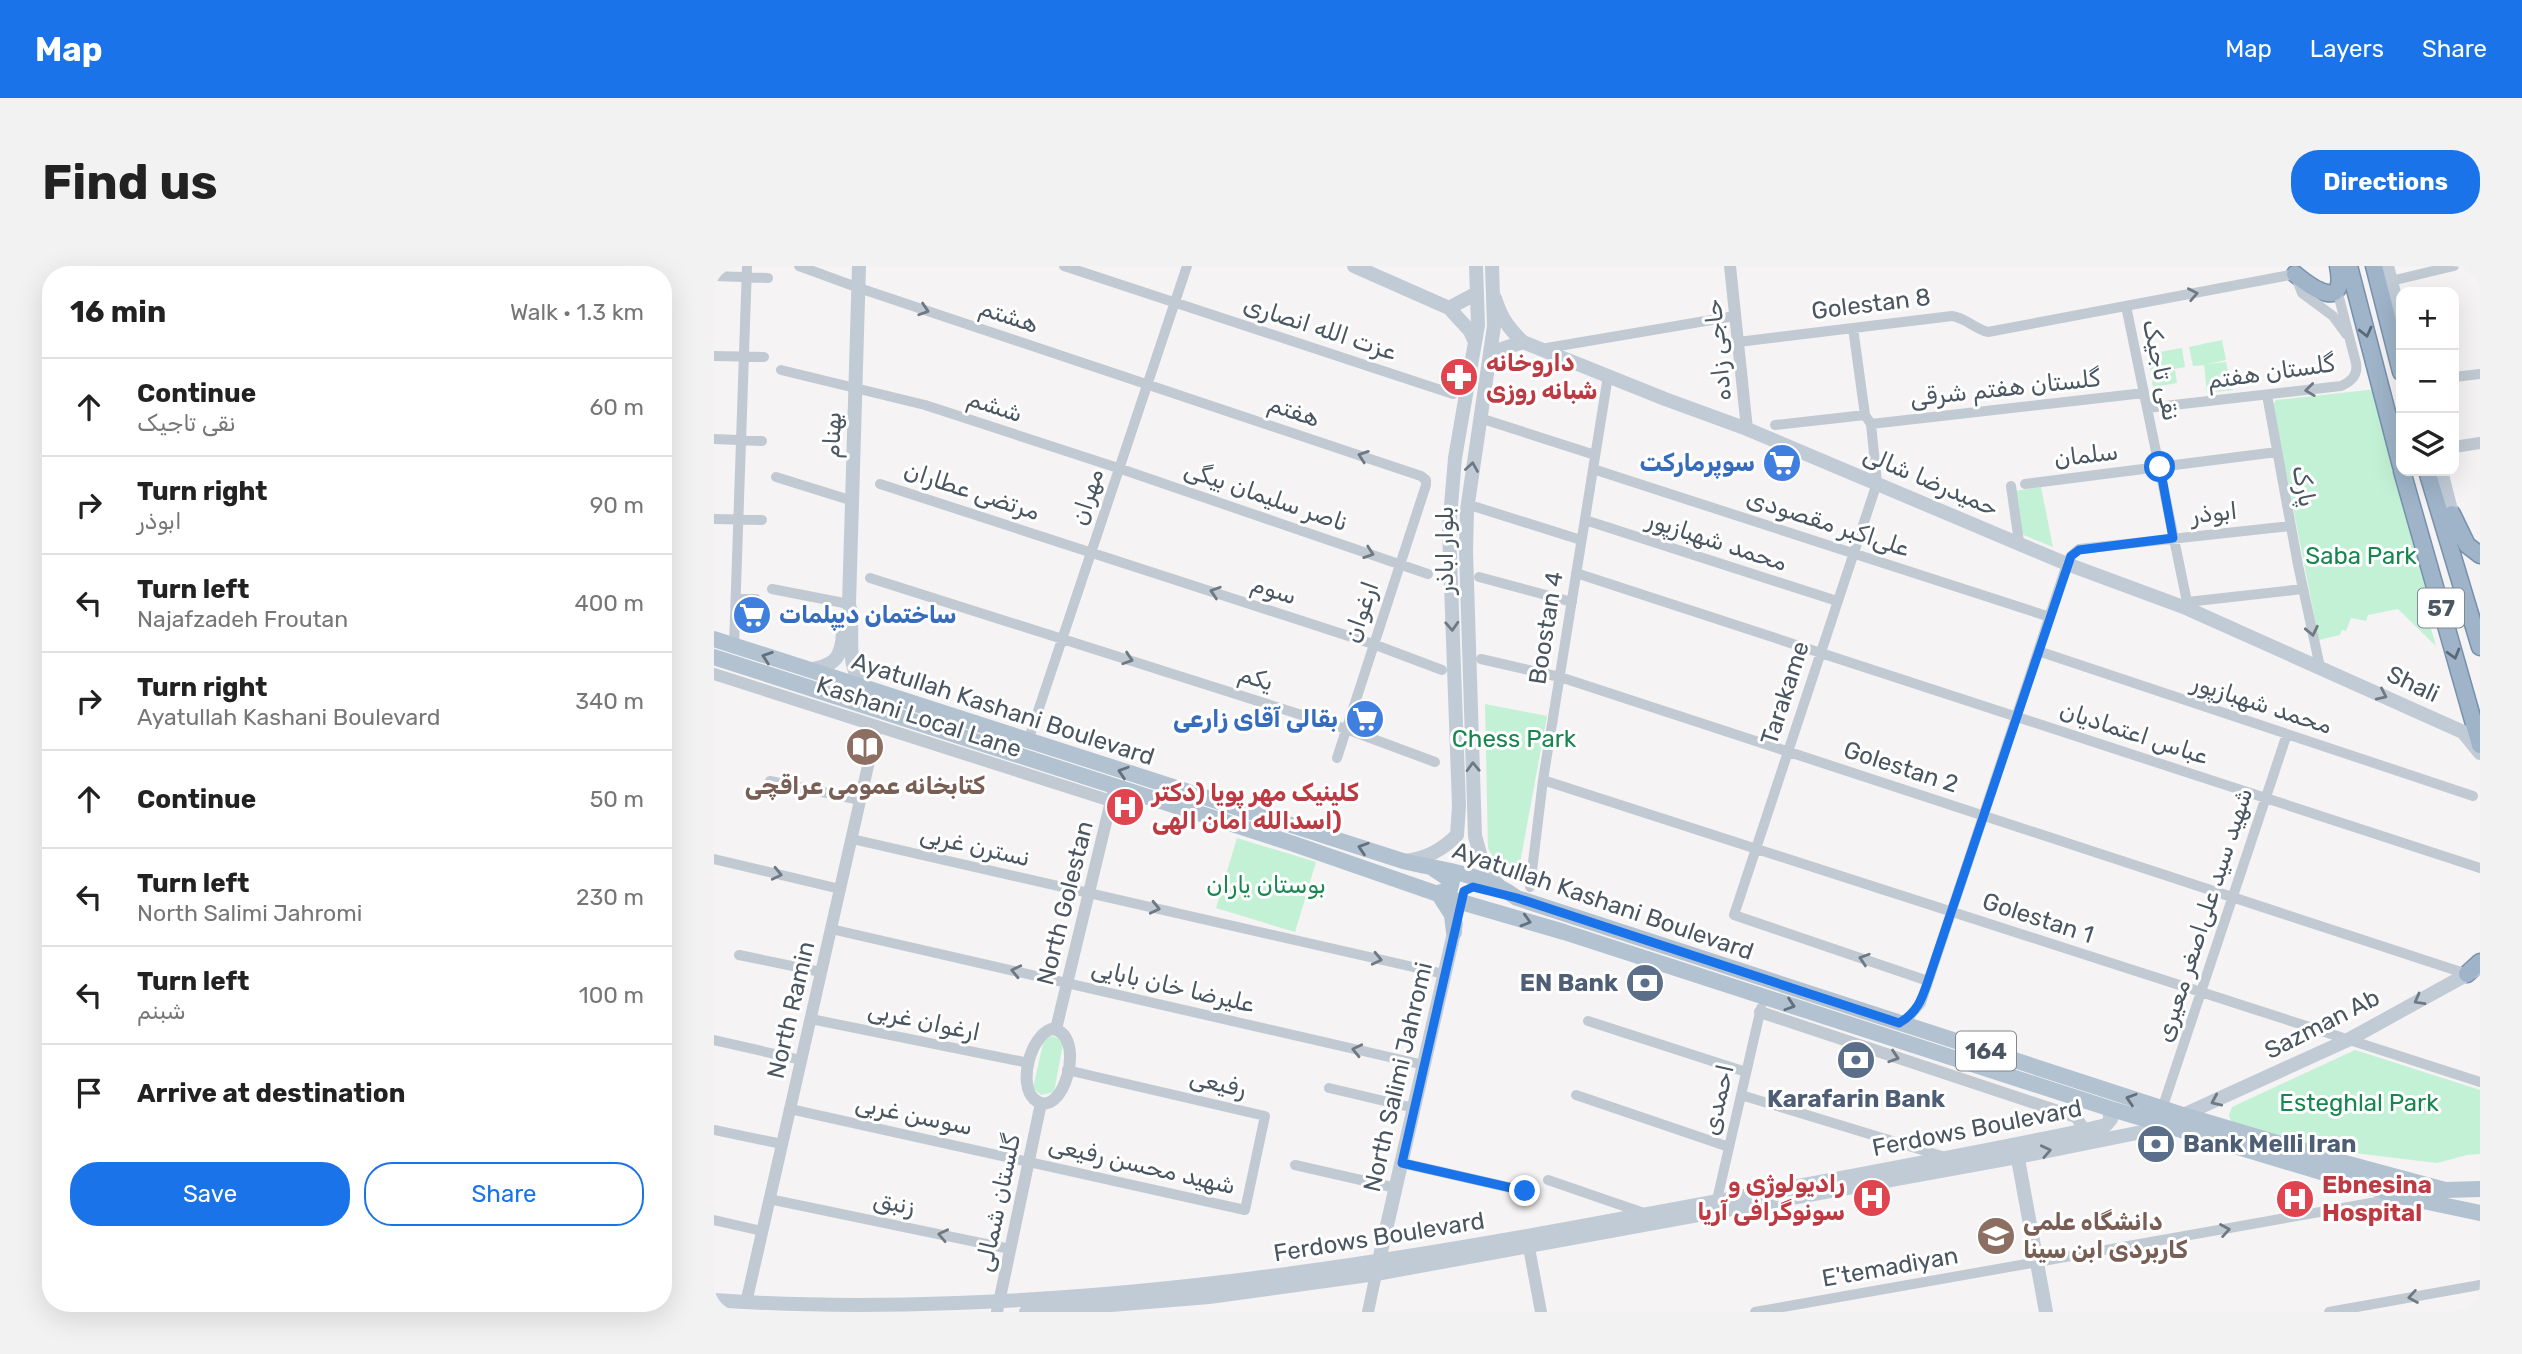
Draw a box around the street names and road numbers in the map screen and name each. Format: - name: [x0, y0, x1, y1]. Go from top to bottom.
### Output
- street label: Golestan 8: [1810, 283, 1932, 325]
- street label: عزت الله انصاری: [1240, 290, 1400, 366]
- street label: هشتم: [976, 293, 1042, 340]
- street label: حاجی زاده: [1699, 298, 1737, 402]
- street label: نقی تاجیک: [2137, 317, 2185, 423]
- street label: گلستان هفتم: [2205, 349, 2337, 396]
- street label: گلستان هفتم شرقی: [1908, 364, 2102, 413]
- street label: ششم: [964, 384, 1026, 429]
- street label: هفتم: [1264, 389, 1323, 434]
- street label: بهنام: [817, 411, 849, 459]
- street label: سلمان: [2052, 437, 2120, 473]
- street label: حمیدرضا شالی: [1859, 440, 2003, 522]
- street label: ناصر سلیمان بیگی: [1181, 455, 1351, 537]
- street label: مرتضی عطاران: [900, 456, 1044, 526]
- street label: پارک: [2284, 463, 2322, 510]
- street label: مهران: [1065, 465, 1109, 529]
- street label: علی‌اکبر مقصودی: [1743, 483, 1913, 563]
- street label: ابوذر: [2187, 497, 2239, 530]
- street label: محمد شهبازپور: [1641, 505, 1791, 579]
- street label: بلوار اباذر: [1431, 506, 1459, 596]
- street label: سوم: [1247, 570, 1300, 612]
- street label: Boostan 4: [1523, 570, 1569, 686]
- street label: ارغوان: [1338, 578, 1384, 646]
- road number: 57: [2418, 588, 2464, 628]
- street label: Tarakame: [1755, 638, 1815, 748]
- street label: Ayatullah Kashani Boulevard: [848, 647, 1158, 771]
- street label: یکم: [1235, 659, 1277, 698]
- street label: Shali: [2382, 660, 2444, 708]
- street label: محمد شهبازپور: [2186, 668, 2336, 742]
- street label: Kashani Local Lane: [813, 671, 1025, 763]
- street label: عباس اعتمادیان: [2056, 696, 2212, 770]
- street label: Golestan 2: [1840, 735, 1962, 799]
- street label: شهید سید علی‌اصغر معیری: [2150, 784, 2258, 1046]
- street label: North Golestan: [1031, 818, 1099, 988]
- street label: نسترن غربی: [917, 820, 1033, 872]
- street label: Ayatullah Kashani Boulevard: [1449, 836, 1757, 966]
- street label: Golestan 1: [1979, 887, 2097, 949]
- street label: North Ramin: [762, 939, 820, 1081]
- street label: علیرضا خان بابایی: [1089, 954, 1257, 1018]
- street label: North Salimi Jahromi: [1358, 959, 1438, 1195]
- street label: Sazman Ab: [2260, 983, 2384, 1065]
- street label: ارغوان غربی: [865, 995, 983, 1047]
- road number: 164: [1956, 1031, 2016, 1070]
- street label: احمدی: [1696, 1062, 1740, 1138]
- street label: رفیعی: [1187, 1063, 1249, 1103]
- street label: سوسن غربی: [853, 1089, 975, 1141]
- street label: Ferdows Boulevard: [1870, 1094, 2084, 1162]
- street label: شهید محسن رفیعی: [1046, 1130, 1238, 1200]
- street label: گلستان شمالی: [970, 1131, 1026, 1274]
- street label: زنبق: [871, 1185, 917, 1221]
- street label: Ferdows Boulevard: [1272, 1206, 1486, 1268]
- street label: E'temadiyan: [1820, 1241, 1960, 1293]

